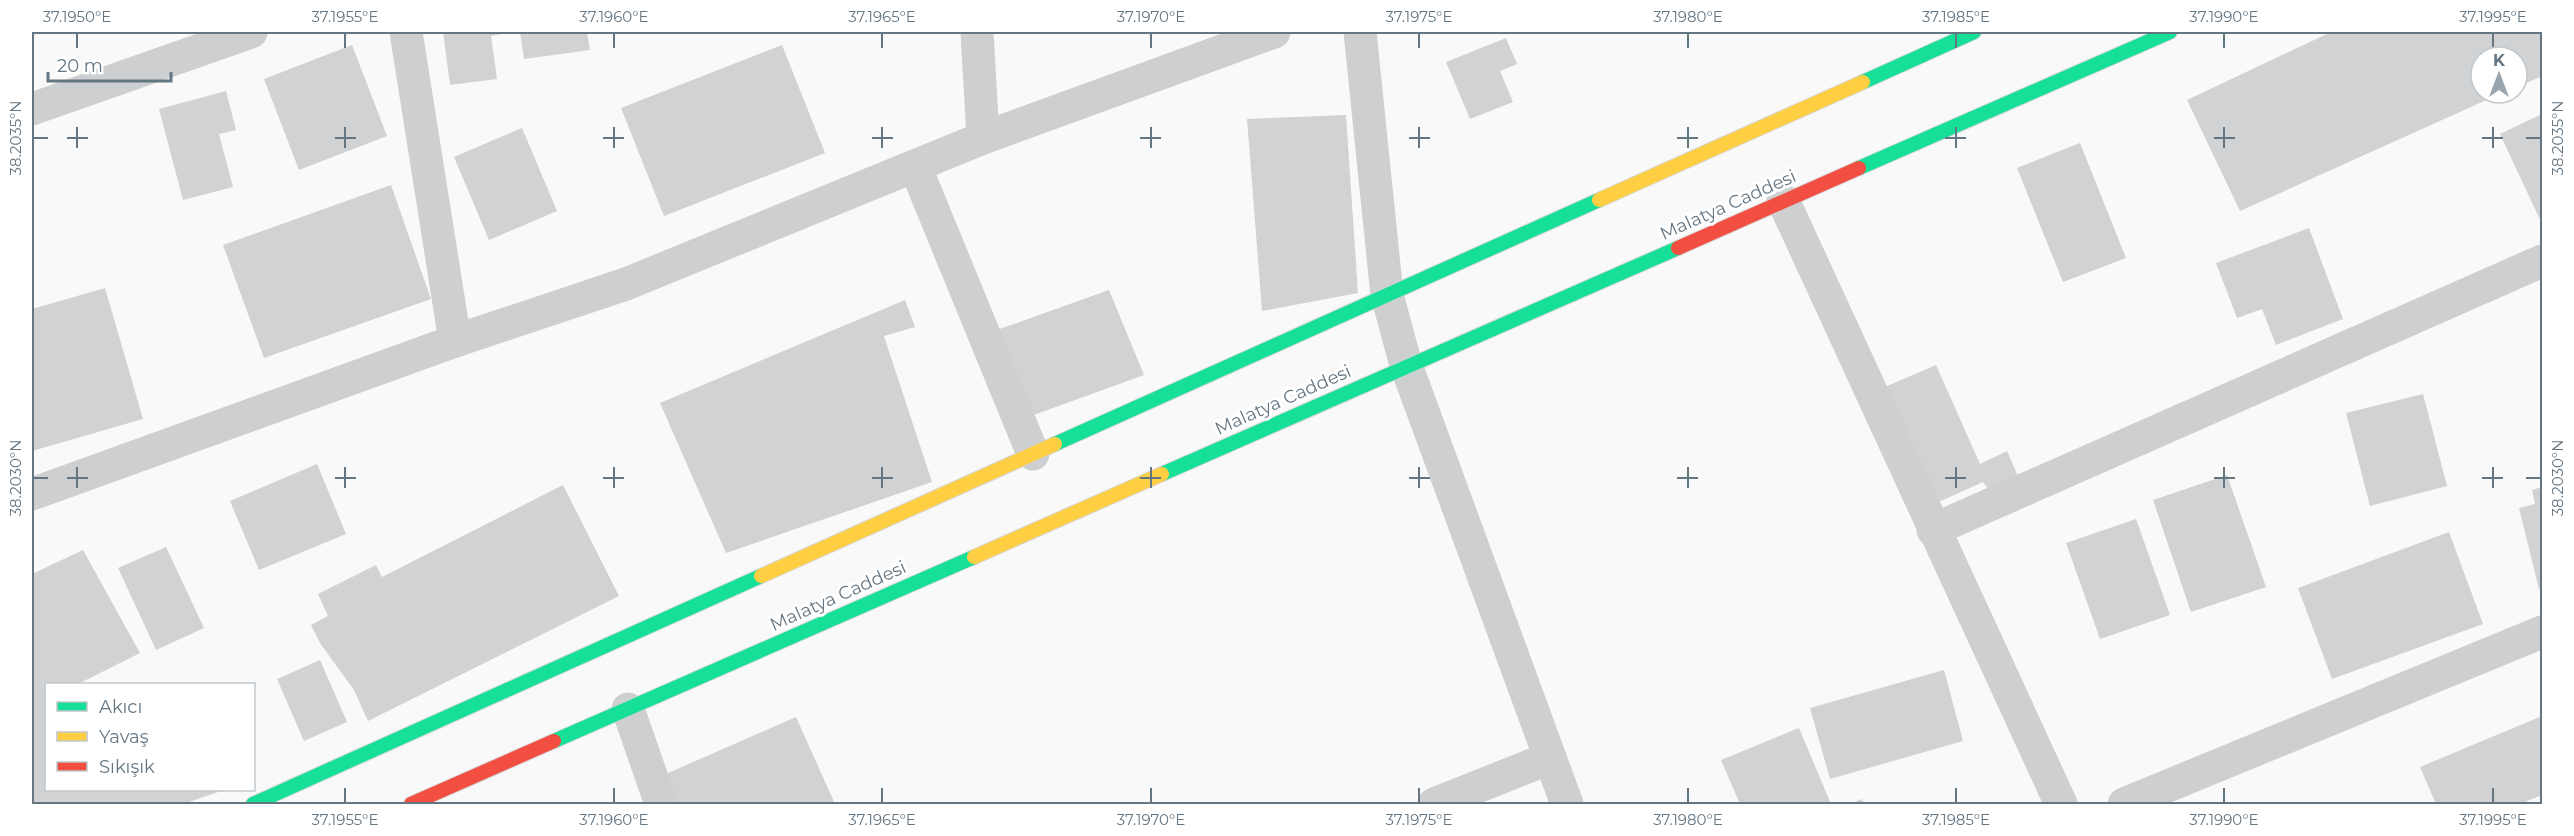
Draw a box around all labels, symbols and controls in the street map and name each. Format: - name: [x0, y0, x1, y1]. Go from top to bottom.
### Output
- text: 37.1950°E: [43, 7, 111, 26]
- text: 37.1955°E: [312, 7, 378, 26]
- text: 37.1960°E: [579, 7, 649, 26]
- text: 37.1965°E: [848, 7, 916, 26]
- text: 37.1970°E: [1117, 7, 1185, 26]
- text: 37.1975°E: [1386, 7, 1452, 26]
- text: 37.1980°E: [1653, 7, 1723, 26]
- text: 37.1985°E: [1922, 7, 1990, 26]
- text: 37.1990°E: [2189, 7, 2259, 26]
- text: 37.1995°E: [2459, 7, 2527, 26]
- scale bar: [48, 45, 171, 83]
- north arrow: [2469, 45, 2529, 105]
- text: K: [2493, 51, 2506, 70]
- text: 20 m: [57, 55, 103, 77]
- text: 38.2035°N: [6, 101, 25, 175]
- text: 38.2035°N: [2548, 101, 2567, 175]
- street label: Malatya Caddesi: [1656, 165, 1800, 245]
- street label: Malatya Caddesi: [1211, 360, 1355, 440]
- text: 38.2030°N: [6, 440, 25, 516]
- text: 38.2030°N: [2548, 440, 2567, 516]
- street label: Malatya Caddesi: [766, 556, 910, 636]
- legend: [45, 683, 255, 791]
- text: Akıcı: [99, 696, 142, 718]
- text: Yavaş: [99, 726, 149, 748]
- text: Sıkışık: [99, 756, 155, 778]
- text: 37.1955°E: [312, 810, 378, 829]
- text: 37.1960°E: [579, 810, 649, 829]
- text: 37.1965°E: [848, 810, 916, 829]
- text: 37.1970°E: [1117, 810, 1185, 829]
- text: 37.1975°E: [1386, 810, 1452, 829]
- text: 37.1980°E: [1653, 810, 1723, 829]
- text: 37.1985°E: [1922, 810, 1990, 829]
- text: 37.1990°E: [2189, 810, 2259, 829]
- text: 37.1995°E: [2459, 810, 2527, 829]

